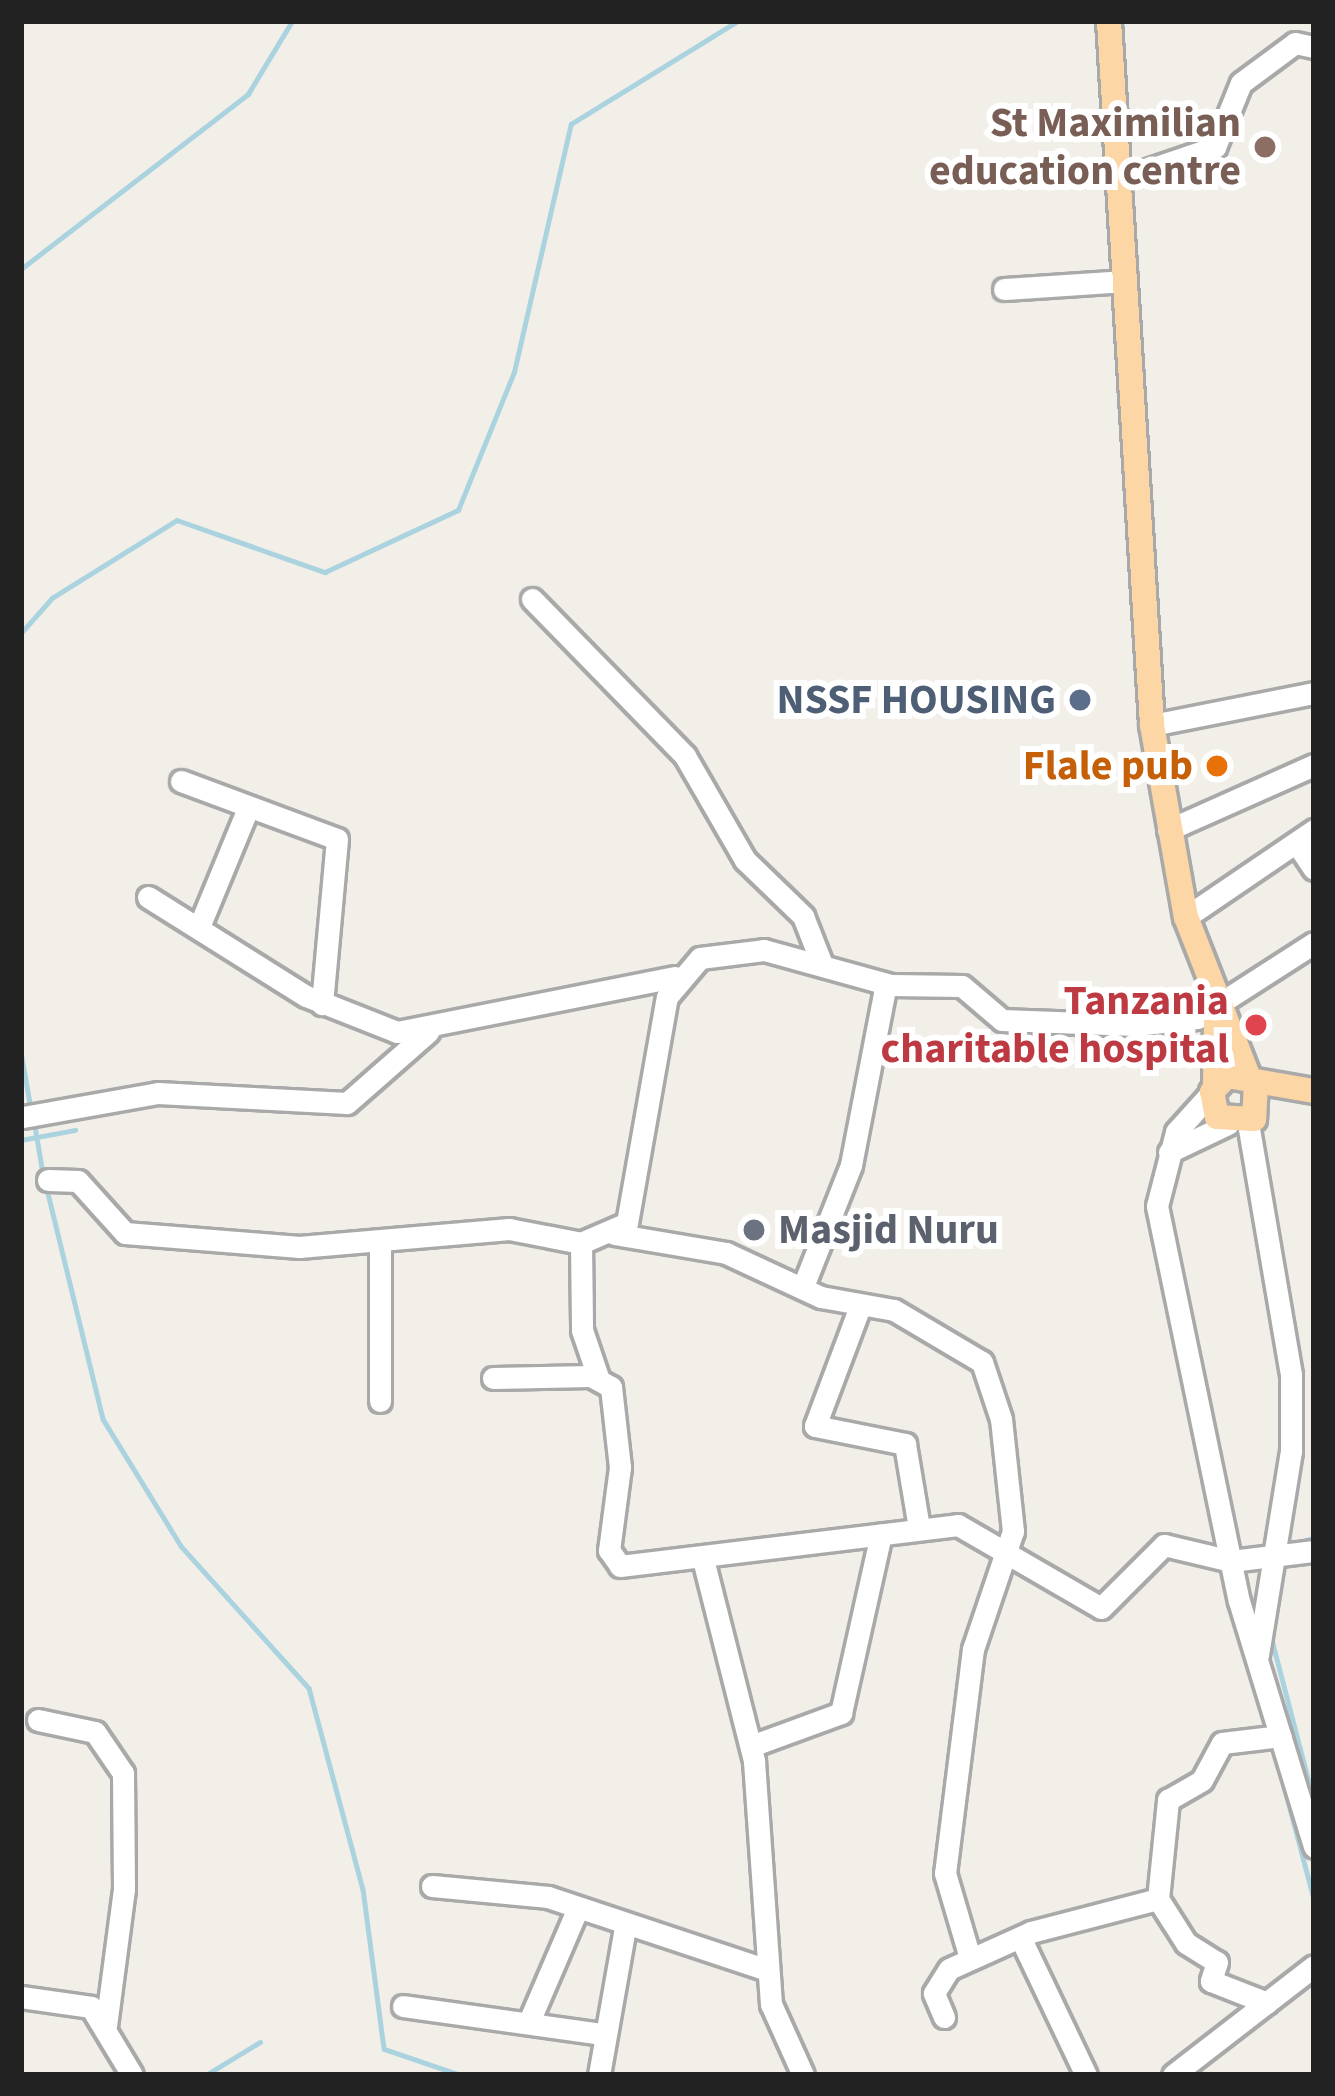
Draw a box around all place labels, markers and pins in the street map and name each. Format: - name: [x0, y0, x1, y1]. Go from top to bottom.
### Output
- place label: St Maximilian education centre: [929, 98, 1241, 196]
- marker: St Maximilian education centre: [1252, 134, 1278, 160]
- place label: NSSF HOUSING: [776, 675, 1056, 725]
- marker: NSSF HOUSING: [1067, 687, 1093, 713]
- place label: Flale pub: [1023, 741, 1193, 791]
- marker: Flale pub: [1204, 753, 1230, 779]
- place label: Tanzania charitable hospital: [881, 976, 1229, 1074]
- marker: Tanzania charitable hospital: [1240, 1009, 1272, 1041]
- place label: Masjid Nuru: [778, 1205, 999, 1255]
- marker: Masjid Nuru: [741, 1217, 767, 1243]

